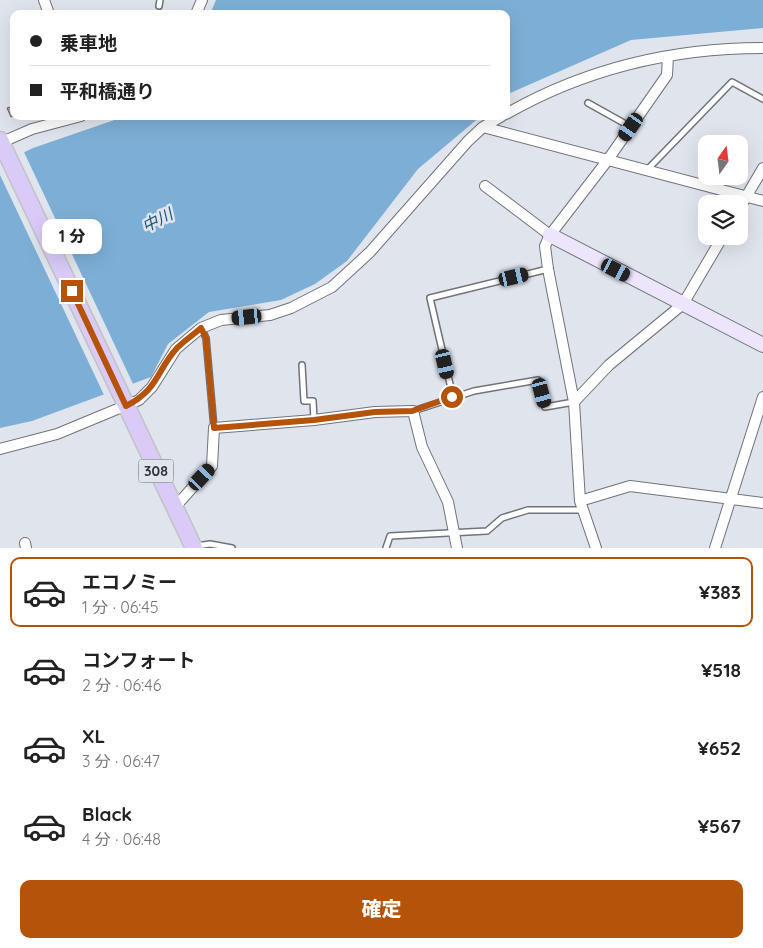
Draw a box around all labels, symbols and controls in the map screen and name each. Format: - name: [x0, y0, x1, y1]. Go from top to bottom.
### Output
- text: 乗車地: [60, 31, 117, 55]
- text: 平和橋通り: [60, 79, 155, 103]
- car: [616, 110, 645, 144]
- north arrow: [698, 135, 748, 185]
- map controls: [698, 135, 748, 245]
- button: layers: [698, 195, 748, 245]
- water label: 中川: [138, 203, 178, 236]
- callout: 1 分: [42, 218, 102, 254]
- text: 1 分: [59, 226, 85, 246]
- car: [599, 257, 632, 283]
- car: [497, 266, 530, 288]
- route end: [61, 280, 83, 302]
- car: [231, 308, 262, 326]
- car: [434, 348, 455, 380]
- car: [530, 377, 553, 409]
- route start: [441, 386, 463, 408]
- road number: 308: [138, 460, 174, 482]
- car: [186, 461, 217, 493]
- icon: car: [22, 570, 67, 615]
- text: エコノミー: [82, 570, 177, 594]
- text: ¥383: [699, 580, 741, 604]
- text: 1 分 · 06:45: [82, 597, 159, 617]
- icon: car: [22, 648, 67, 693]
- text: コンフォート: [82, 648, 195, 672]
- text: ¥518: [701, 658, 741, 682]
- text: 2 分 · 06:46: [82, 675, 161, 695]
- text: XL: [82, 724, 105, 748]
- icon: car: [22, 726, 67, 771]
- text: ¥652: [697, 736, 741, 760]
- text: 3 分 · 06:47: [82, 751, 160, 771]
- text: Black: [82, 802, 132, 826]
- icon: car: [22, 804, 67, 849]
- text: ¥567: [698, 814, 741, 838]
- text: 4 分 · 06:48: [82, 829, 161, 849]
- button: 確定: [20, 880, 743, 938]

